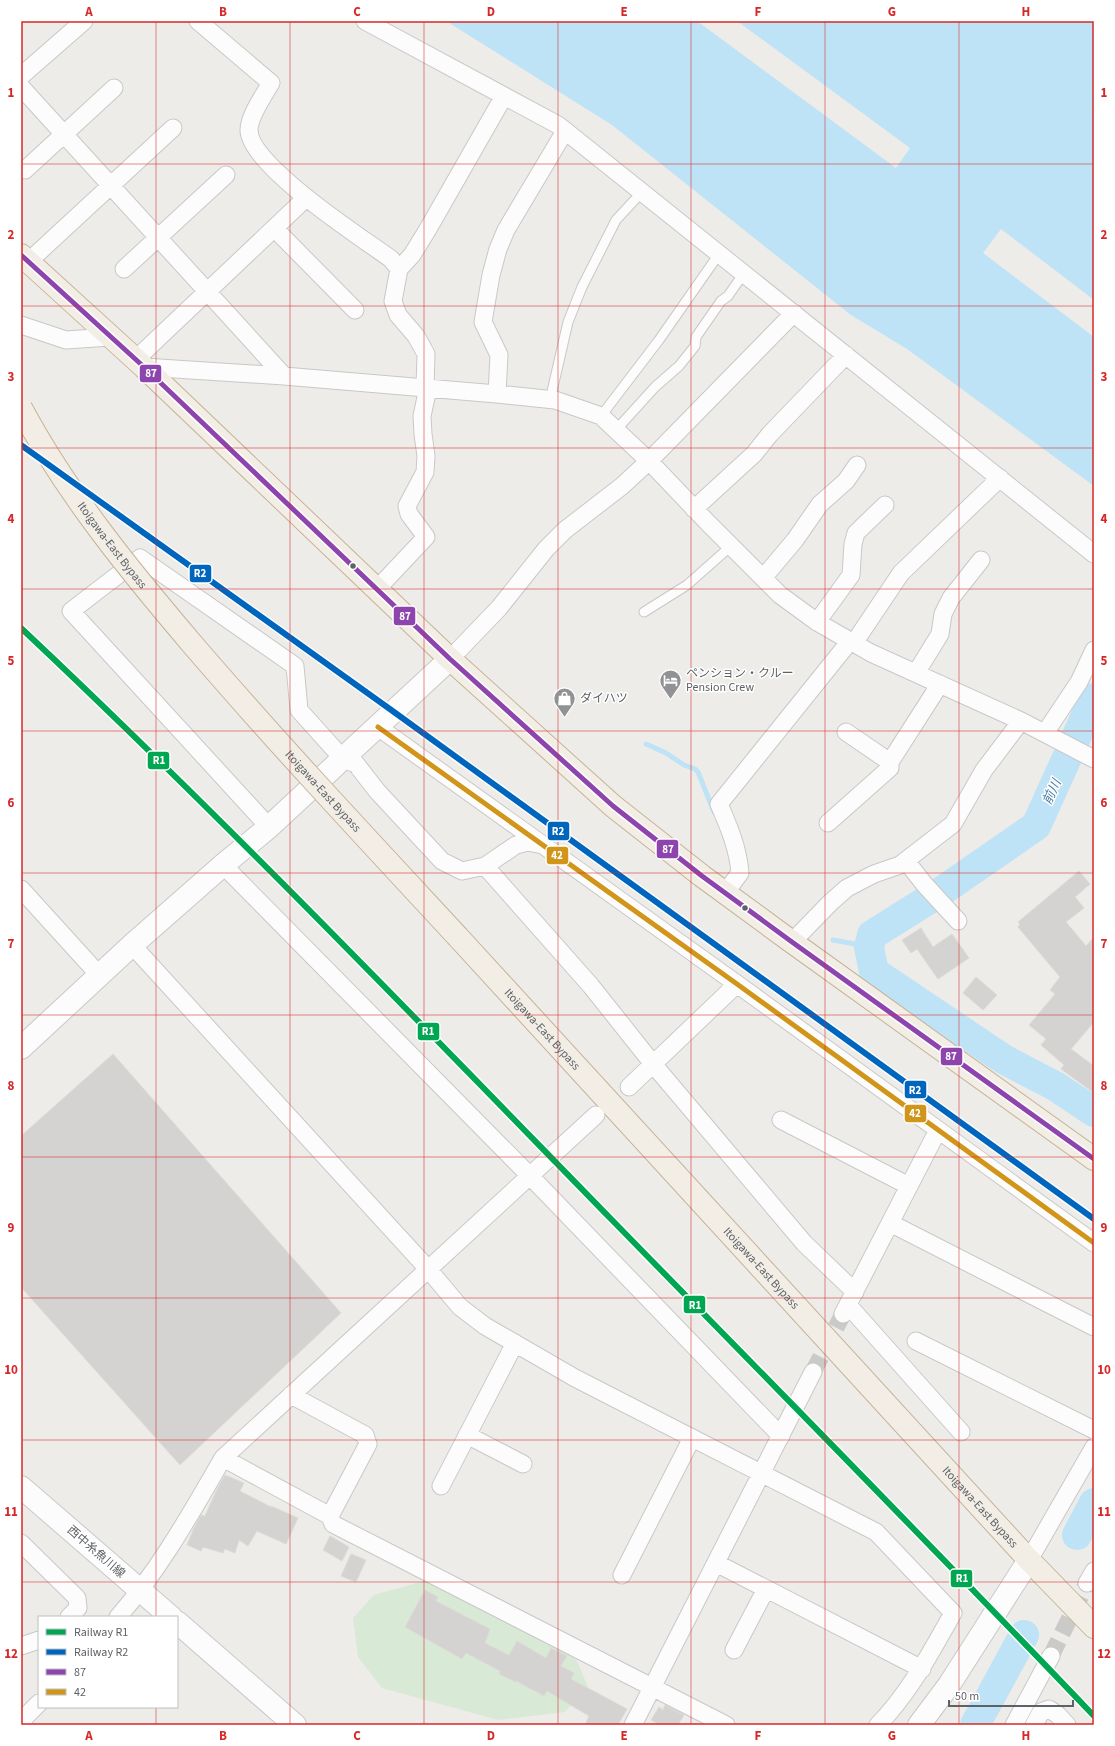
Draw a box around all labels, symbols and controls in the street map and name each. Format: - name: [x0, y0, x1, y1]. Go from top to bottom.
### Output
- text: A: [84, 3, 93, 21]
- text: B: [219, 3, 227, 21]
- text: C: [353, 3, 361, 21]
- text: D: [487, 3, 495, 21]
- text: E: [620, 3, 628, 21]
- text: F: [755, 3, 762, 21]
- text: G: [888, 3, 896, 21]
- text: H: [1022, 3, 1030, 21]
- text: 1: [8, 84, 15, 102]
- text: 1: [1101, 84, 1108, 102]
- text: 2: [8, 226, 15, 244]
- text: 2: [1101, 226, 1108, 244]
- line badge: 87: [139, 364, 162, 383]
- text: 87: [145, 366, 157, 381]
- text: 3: [8, 368, 15, 386]
- text: 3: [1101, 368, 1108, 386]
- street label: Itoigawa-East Bypass: [73, 498, 151, 592]
- text: 4: [8, 510, 15, 528]
- text: 4: [1101, 510, 1108, 528]
- unlabelled marker: [348, 561, 358, 571]
- line badge: R2: [189, 564, 212, 583]
- text: R2: [194, 566, 206, 581]
- line badge: 87: [393, 606, 416, 626]
- text: 87: [399, 609, 411, 624]
- text: 5: [8, 652, 15, 670]
- text: 5: [1101, 652, 1108, 670]
- place label: ペンション・クルー Pension Crew: [686, 665, 794, 696]
- hotel icon: ペンション・クルー Pension Crew: [657, 667, 683, 700]
- shop icon: ダイハツ: [552, 685, 578, 718]
- place label: ダイハツ: [580, 690, 628, 707]
- street label: Itoigawa-East Bypass: [281, 746, 365, 836]
- line badge: R1: [147, 751, 170, 770]
- text: R1: [153, 753, 165, 768]
- water label: 前川: [1038, 775, 1066, 808]
- text: 6: [8, 794, 15, 812]
- text: 6: [1101, 794, 1108, 812]
- line badge: R2: [547, 821, 570, 841]
- text: R2: [552, 824, 564, 839]
- line badge: 87: [656, 839, 679, 859]
- text: 87: [662, 842, 674, 857]
- line badge: 42: [546, 846, 569, 865]
- text: 42: [551, 848, 563, 863]
- unlabelled marker: [740, 903, 750, 913]
- text: 7: [8, 935, 15, 953]
- text: 7: [1101, 935, 1108, 953]
- street label: Itoigawa-East Bypass: [501, 984, 584, 1074]
- line badge: R1: [417, 1022, 440, 1041]
- text: R1: [422, 1024, 434, 1039]
- line badge: 87: [940, 1047, 963, 1066]
- text: 87: [945, 1049, 957, 1064]
- text: 8: [8, 1077, 15, 1095]
- text: 8: [1101, 1077, 1108, 1095]
- line badge: R2: [904, 1080, 927, 1099]
- text: R2: [909, 1083, 921, 1098]
- line badge: 42: [904, 1104, 927, 1123]
- text: 42: [909, 1106, 921, 1121]
- text: 9: [8, 1219, 15, 1237]
- text: 9: [1101, 1219, 1108, 1237]
- street label: Itoigawa-East Bypass: [719, 1223, 803, 1313]
- line badge: R1: [683, 1295, 706, 1314]
- text: R1: [689, 1298, 701, 1313]
- text: 10: [4, 1361, 18, 1379]
- text: 10: [1097, 1361, 1111, 1379]
- street label: Itoigawa-East Bypass: [938, 1462, 1022, 1552]
- text: 11: [4, 1503, 18, 1521]
- text: 11: [1097, 1503, 1111, 1521]
- street label: 西中糸魚川線: [63, 1522, 129, 1582]
- line badge: R1: [950, 1569, 973, 1588]
- text: R1: [956, 1571, 968, 1586]
- legend: [38, 1616, 178, 1708]
- text: Railway R1: [74, 1624, 128, 1641]
- text: Railway R2: [74, 1644, 128, 1661]
- text: 12: [4, 1645, 18, 1663]
- text: 12: [1097, 1645, 1111, 1663]
- text: 87: [74, 1664, 86, 1681]
- scale bar: [949, 1682, 1073, 1708]
- text: 42: [74, 1684, 86, 1701]
- text: 50 m: [955, 1688, 979, 1705]
- text: A: [84, 1727, 93, 1745]
- text: B: [219, 1727, 227, 1745]
- text: C: [353, 1727, 361, 1745]
- text: D: [487, 1727, 495, 1745]
- text: E: [620, 1727, 628, 1745]
- text: F: [755, 1727, 762, 1745]
- text: G: [888, 1727, 896, 1745]
- text: H: [1022, 1727, 1030, 1745]

